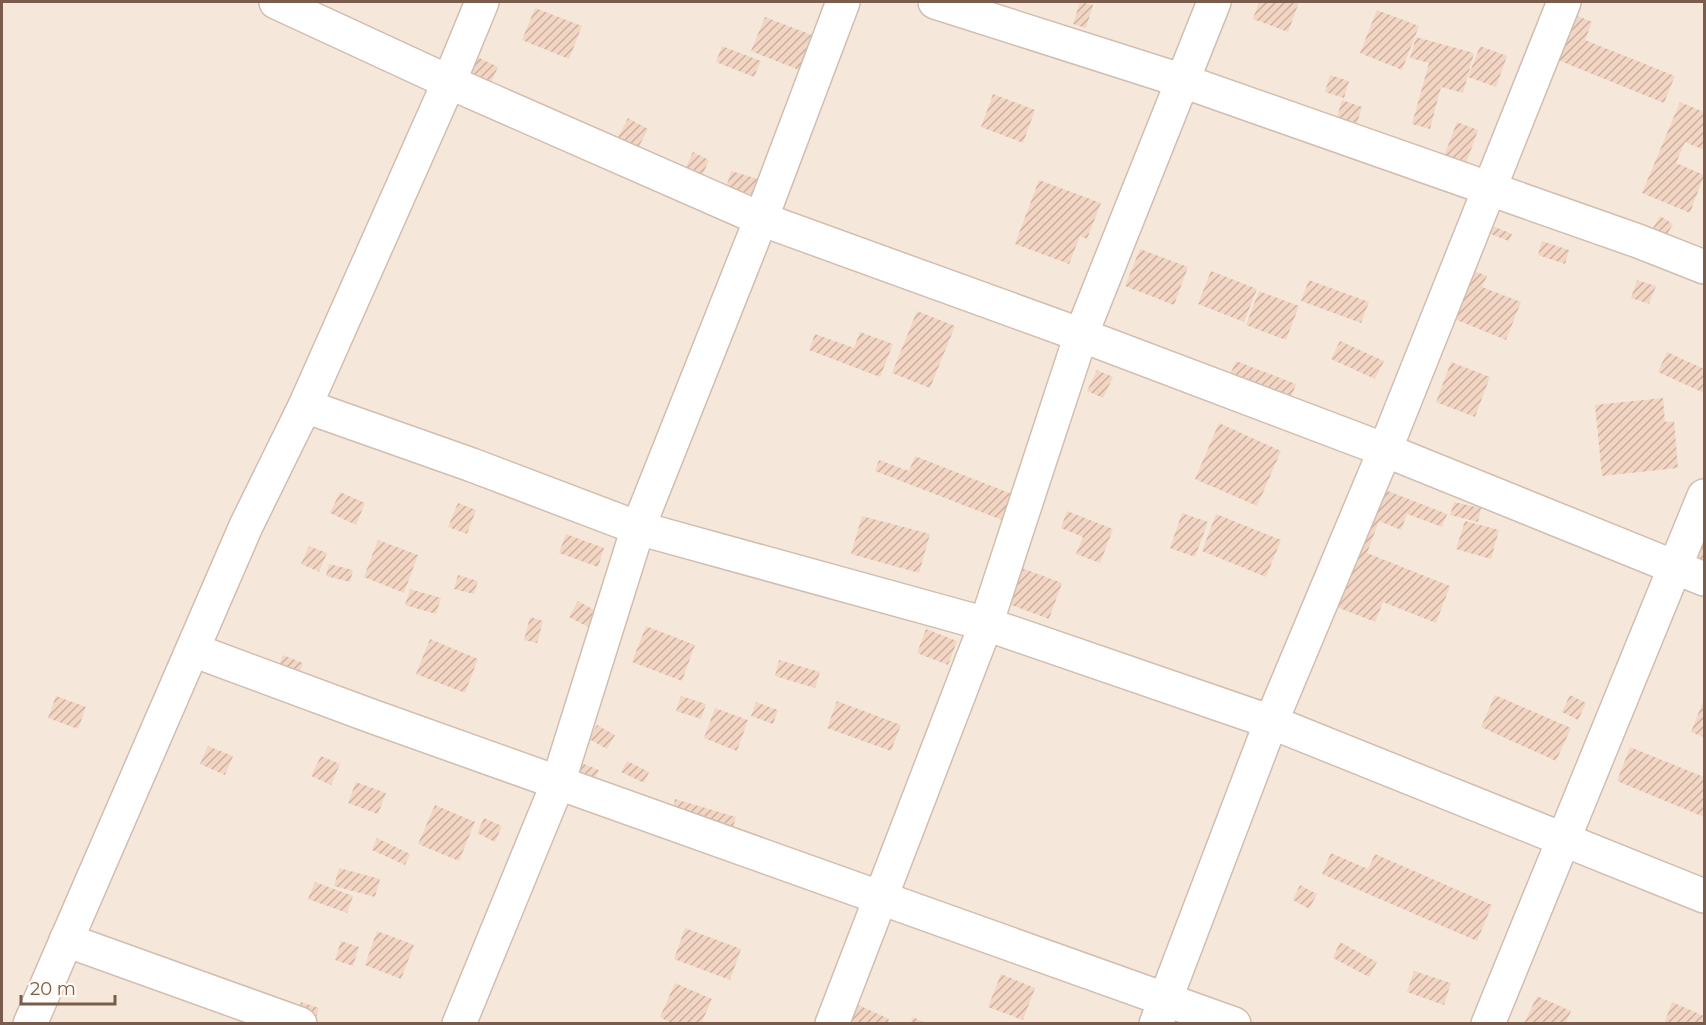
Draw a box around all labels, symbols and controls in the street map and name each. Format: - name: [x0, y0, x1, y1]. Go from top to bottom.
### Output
- scale bar: [21, 968, 116, 1006]
- text: 20 m: [30, 978, 76, 1000]

